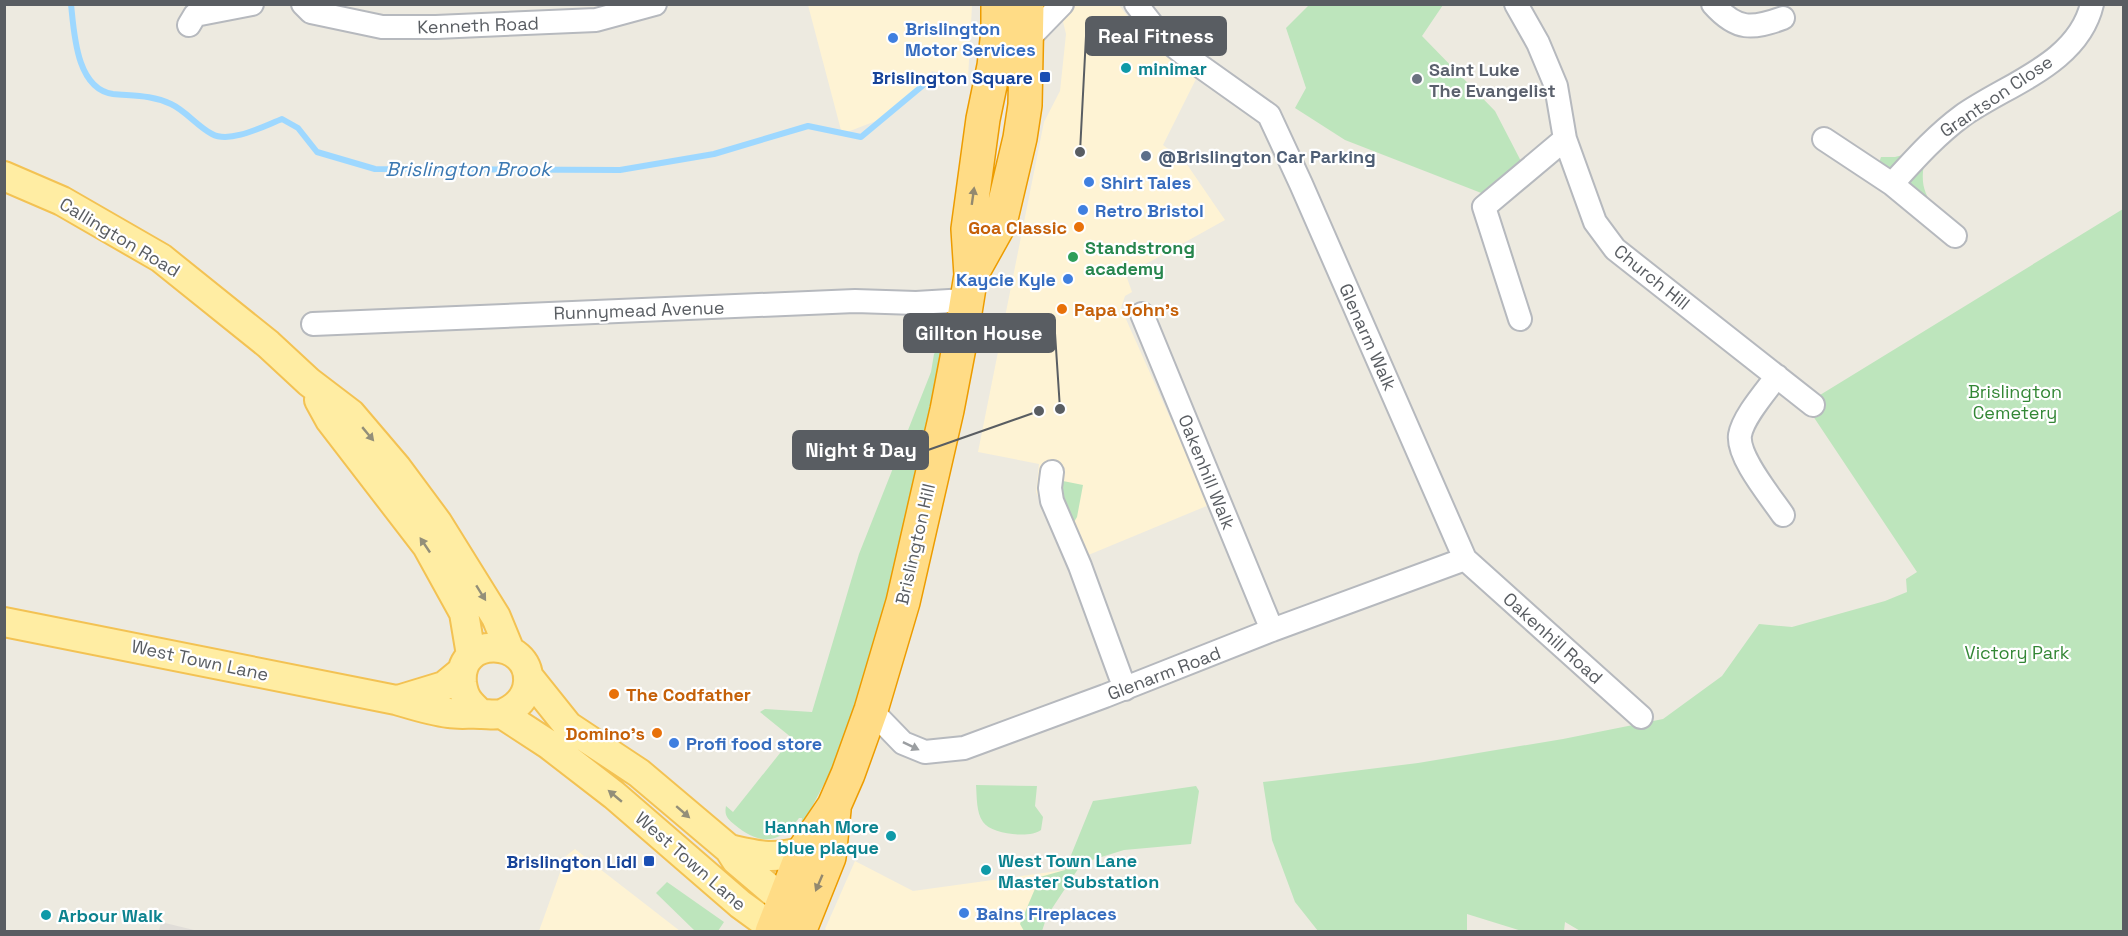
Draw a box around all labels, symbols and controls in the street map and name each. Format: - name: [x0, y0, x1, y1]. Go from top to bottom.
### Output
- street label: Kenneth Road: [417, 11, 539, 39]
- place label: Brislington Motor Services: [905, 17, 1036, 61]
- callout: Real Fitness: [1086, 17, 1226, 55]
- text: Real Fitness: [1098, 23, 1214, 49]
- marker: Brislington Motor Services: [886, 31, 900, 45]
- street label: Grantson Close: [1935, 50, 2057, 142]
- place label: minimar: [1138, 57, 1207, 80]
- place label: Saint Luke The Evangelist: [1429, 58, 1556, 102]
- marker: minimar: [1119, 61, 1133, 75]
- place label: Brislington Square: [872, 66, 1033, 89]
- marker: Brislington Square: [1038, 70, 1052, 84]
- marker: Saint Luke The Evangelist: [1410, 72, 1424, 86]
- place label: @Brislington Car Parking: [1158, 145, 1376, 168]
- marker: @Brislington Car Parking: [1139, 149, 1153, 163]
- water label: Brislington Brook: [385, 156, 553, 182]
- place label: Shirt Tales: [1101, 171, 1191, 194]
- marker: Shirt Tales: [1082, 175, 1096, 189]
- one-way arrow: [968, 186, 977, 205]
- street label: Callington Road: [56, 192, 184, 282]
- place label: Retro Bristol: [1095, 199, 1204, 222]
- marker: Retro Bristol: [1076, 203, 1090, 217]
- place label: Goa Classic: [968, 216, 1067, 239]
- marker: Goa Classic: [1072, 220, 1086, 234]
- place label: Standstrong academy: [1085, 236, 1195, 280]
- street label: Church Hill: [1609, 239, 1695, 315]
- marker: Standstrong academy: [1066, 250, 1080, 264]
- place label: Kaycie Kyle: [956, 268, 1056, 291]
- marker: Kaycie Kyle: [1061, 272, 1075, 286]
- street label: Glenarm Walk: [1334, 280, 1402, 395]
- street label: Runnymead Avenue: [553, 296, 725, 324]
- place label: Papa John's: [1074, 298, 1179, 321]
- marker: Papa John's: [1055, 302, 1069, 316]
- callout: Gillton House: [904, 314, 1055, 352]
- text: Gillton House: [915, 320, 1043, 346]
- park label: Brislington Cemetery: [1968, 380, 2062, 424]
- street label: Oakenhill Walk: [1173, 411, 1241, 533]
- one-way arrow: [361, 426, 374, 441]
- callout: Night & Day: [793, 431, 928, 469]
- text: Night & Day: [805, 437, 917, 463]
- street label: Brislington Hill: [890, 481, 940, 607]
- one-way arrow: [420, 537, 431, 553]
- one-way arrow: [475, 585, 486, 601]
- street label: Oakenhill Road: [1498, 587, 1608, 689]
- street label: West Town Lane: [129, 634, 271, 686]
- street label: Glenarm Road: [1104, 641, 1224, 705]
- park label: Victory Park: [1965, 641, 2070, 664]
- place label: The Codfather: [626, 683, 751, 706]
- marker: The Codfather: [607, 687, 621, 701]
- place label: Domino's: [566, 722, 645, 745]
- marker: Domino's: [650, 726, 664, 740]
- place label: Profi food store: [686, 732, 822, 755]
- marker: Profi food store: [667, 736, 681, 750]
- one-way arrow: [902, 740, 920, 750]
- one-way arrow: [607, 790, 623, 803]
- one-way arrow: [675, 805, 690, 818]
- street label: West Town Lane: [631, 807, 751, 915]
- place label: Hannah More blue plaque: [764, 815, 879, 859]
- marker: Hannah More blue plaque: [884, 829, 898, 843]
- place label: West Town Lane Master Substation: [998, 849, 1159, 893]
- place label: Brislington Lidl: [506, 850, 637, 873]
- marker: Brislington Lidl: [642, 854, 656, 868]
- marker: West Town Lane Master Substation: [979, 863, 993, 877]
- one-way arrow: [814, 874, 824, 892]
- place label: Bains Fireplaces: [976, 902, 1117, 925]
- place label: Arbour Walk: [58, 904, 163, 927]
- marker: Bains Fireplaces: [957, 906, 971, 920]
- marker: Arbour Walk: [39, 908, 53, 922]

